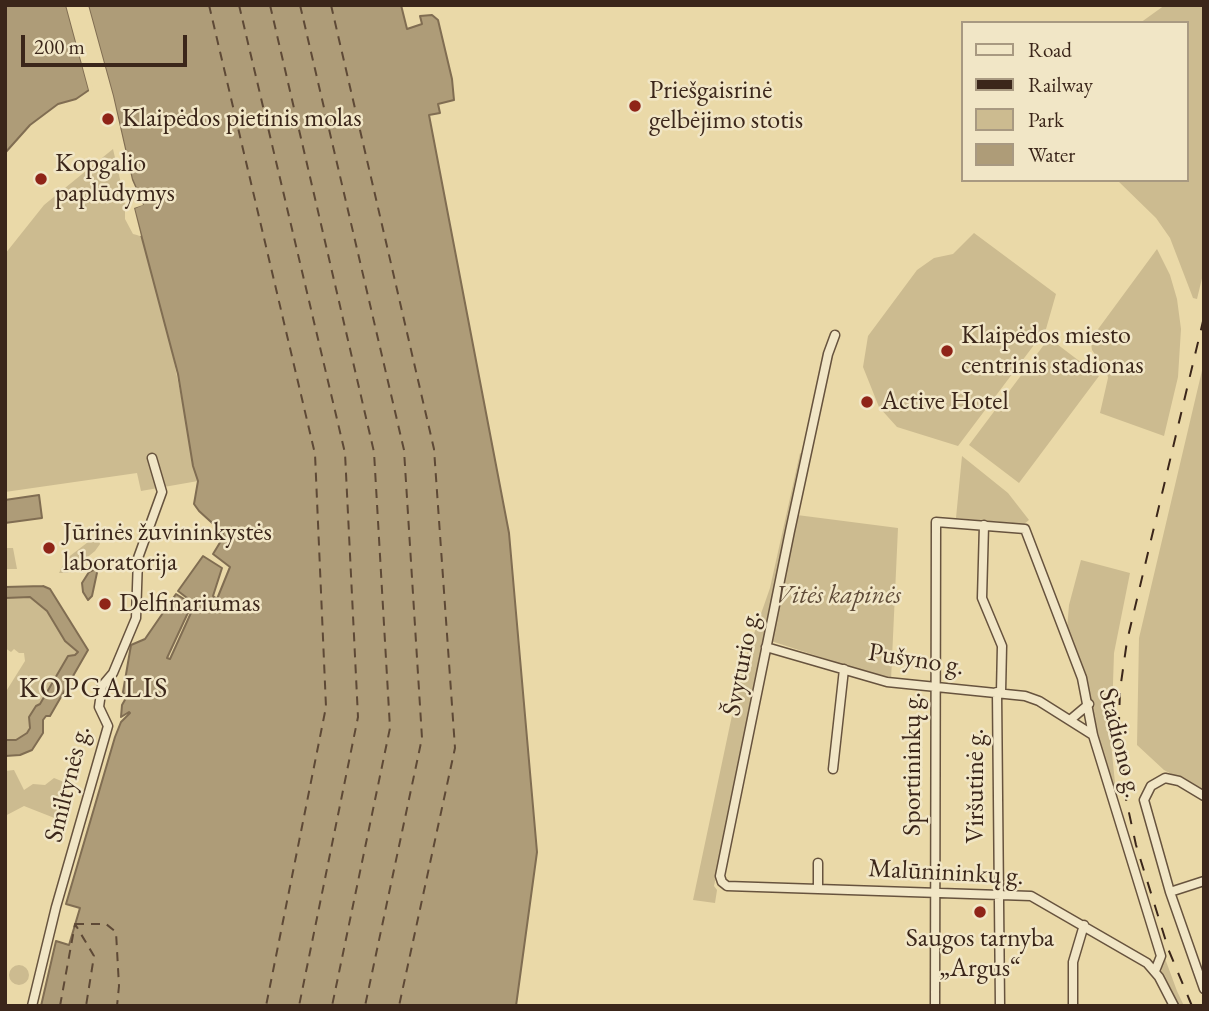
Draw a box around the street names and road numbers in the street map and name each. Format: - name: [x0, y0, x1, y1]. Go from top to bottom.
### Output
- street label: Švyturio g.: [716, 607, 768, 719]
- street label: Pušyno g.: [866, 637, 966, 683]
- street label: Stadiono g.: [1091, 685, 1149, 801]
- street label: Sportininkų g.: [897, 692, 929, 836]
- street label: Smiltynės g.: [38, 722, 98, 846]
- street label: Viršutinė g.: [960, 729, 992, 843]
- street label: Malūnininkų g.: [868, 853, 1024, 893]

